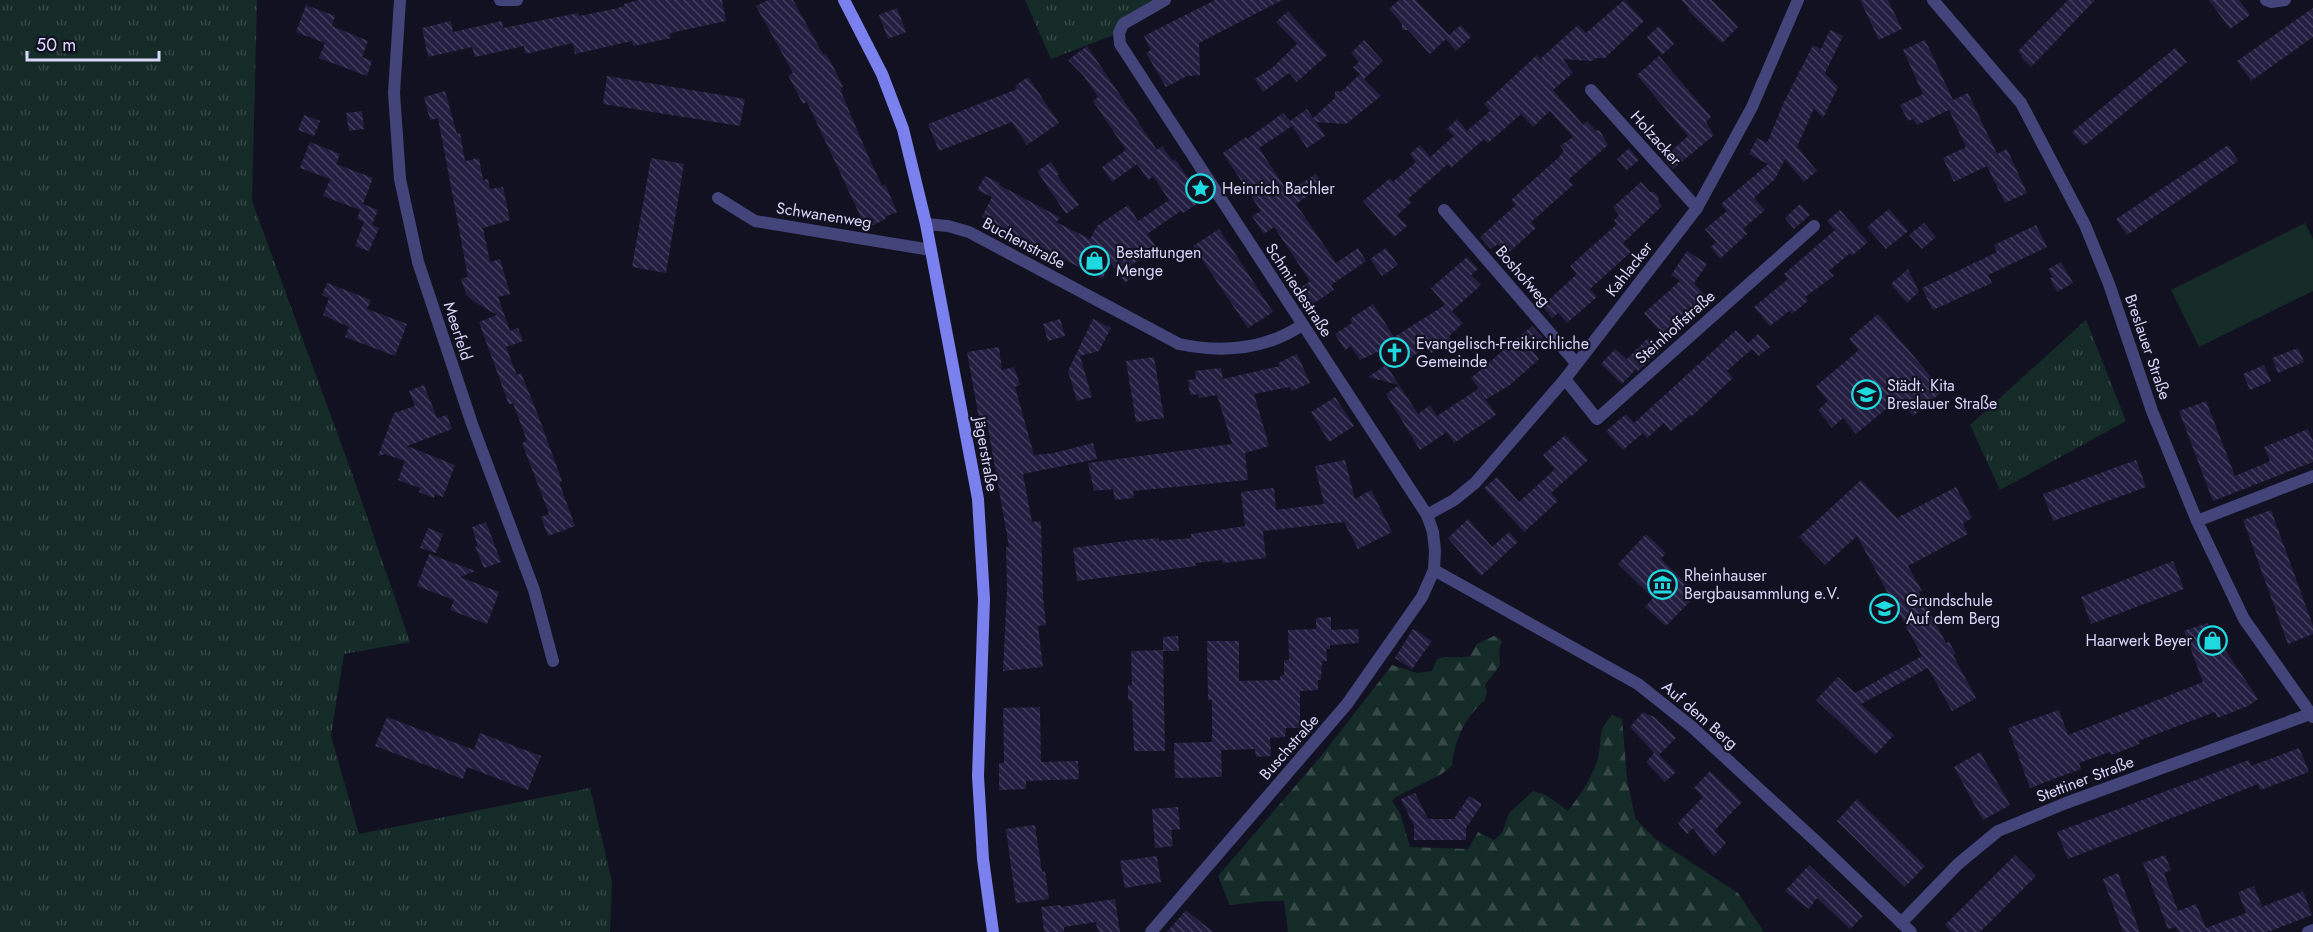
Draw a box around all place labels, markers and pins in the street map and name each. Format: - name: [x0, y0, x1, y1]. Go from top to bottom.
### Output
- place icon: Heinrich Bachler: [1185, 172, 1217, 204]
- place label: Heinrich Bachler: [1222, 177, 1335, 200]
- place label: Bestattungen Menge: [1116, 241, 1201, 282]
- shop icon: Bestattungen Menge: [1079, 245, 1111, 277]
- place label: Evangelisch-Freikirchliche Gemeinde: [1416, 332, 1589, 373]
- church icon: Evangelisch-Freikirchliche Gemeinde: [1379, 336, 1411, 368]
- place label: Städt. Kita Breslauer Straße: [1887, 374, 1997, 415]
- school or university icon: Städt. Kita Breslauer Straße: [1850, 378, 1882, 410]
- place label: Rheinhauser Bergbausammlung e.V.: [1684, 564, 1840, 605]
- museum icon: Rheinhauser Bergbausammlung e.V.: [1647, 568, 1679, 600]
- place label: Grundschule Auf dem Berg: [1906, 589, 2000, 630]
- school or university icon: Grundschule Auf dem Berg: [1869, 593, 1901, 625]
- shop icon: Haarwerk Beyer: [2197, 624, 2229, 656]
- place label: Haarwerk Beyer: [2086, 629, 2193, 652]

